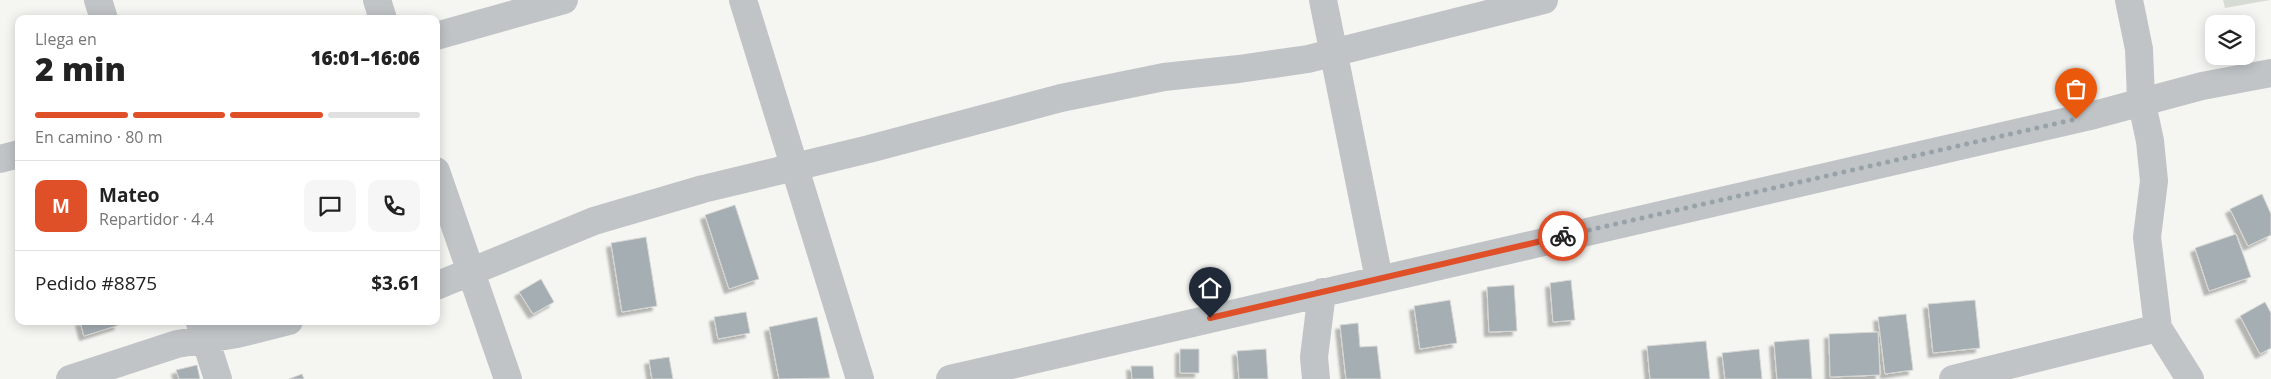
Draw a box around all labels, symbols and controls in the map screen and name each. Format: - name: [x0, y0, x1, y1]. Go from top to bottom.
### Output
- map controls: [2205, 15, 2255, 65]
- button: layers: [2205, 15, 2255, 65]
- text: Llega en: [35, 28, 97, 50]
- text: 16:01–16:06: [310, 45, 420, 71]
- text: 2 min: [35, 47, 126, 90]
- pin: [2055, 68, 2097, 119]
- icon: bag: [2062, 75, 2090, 103]
- text: En camino · 80 m: [35, 126, 162, 148]
- button: chat: [304, 180, 356, 232]
- button: phone: [368, 180, 420, 232]
- text: Mateo: [99, 182, 160, 208]
- text: M: [52, 193, 70, 219]
- text: Repartidor · 4.4: [99, 208, 214, 230]
- courier: [1538, 211, 1588, 261]
- icon: bike: [1549, 222, 1577, 250]
- pin: [1189, 267, 1231, 318]
- text: Pedido #8875: [35, 270, 157, 296]
- text: $3.61: [371, 270, 420, 296]
- icon: home: [1196, 274, 1224, 302]

